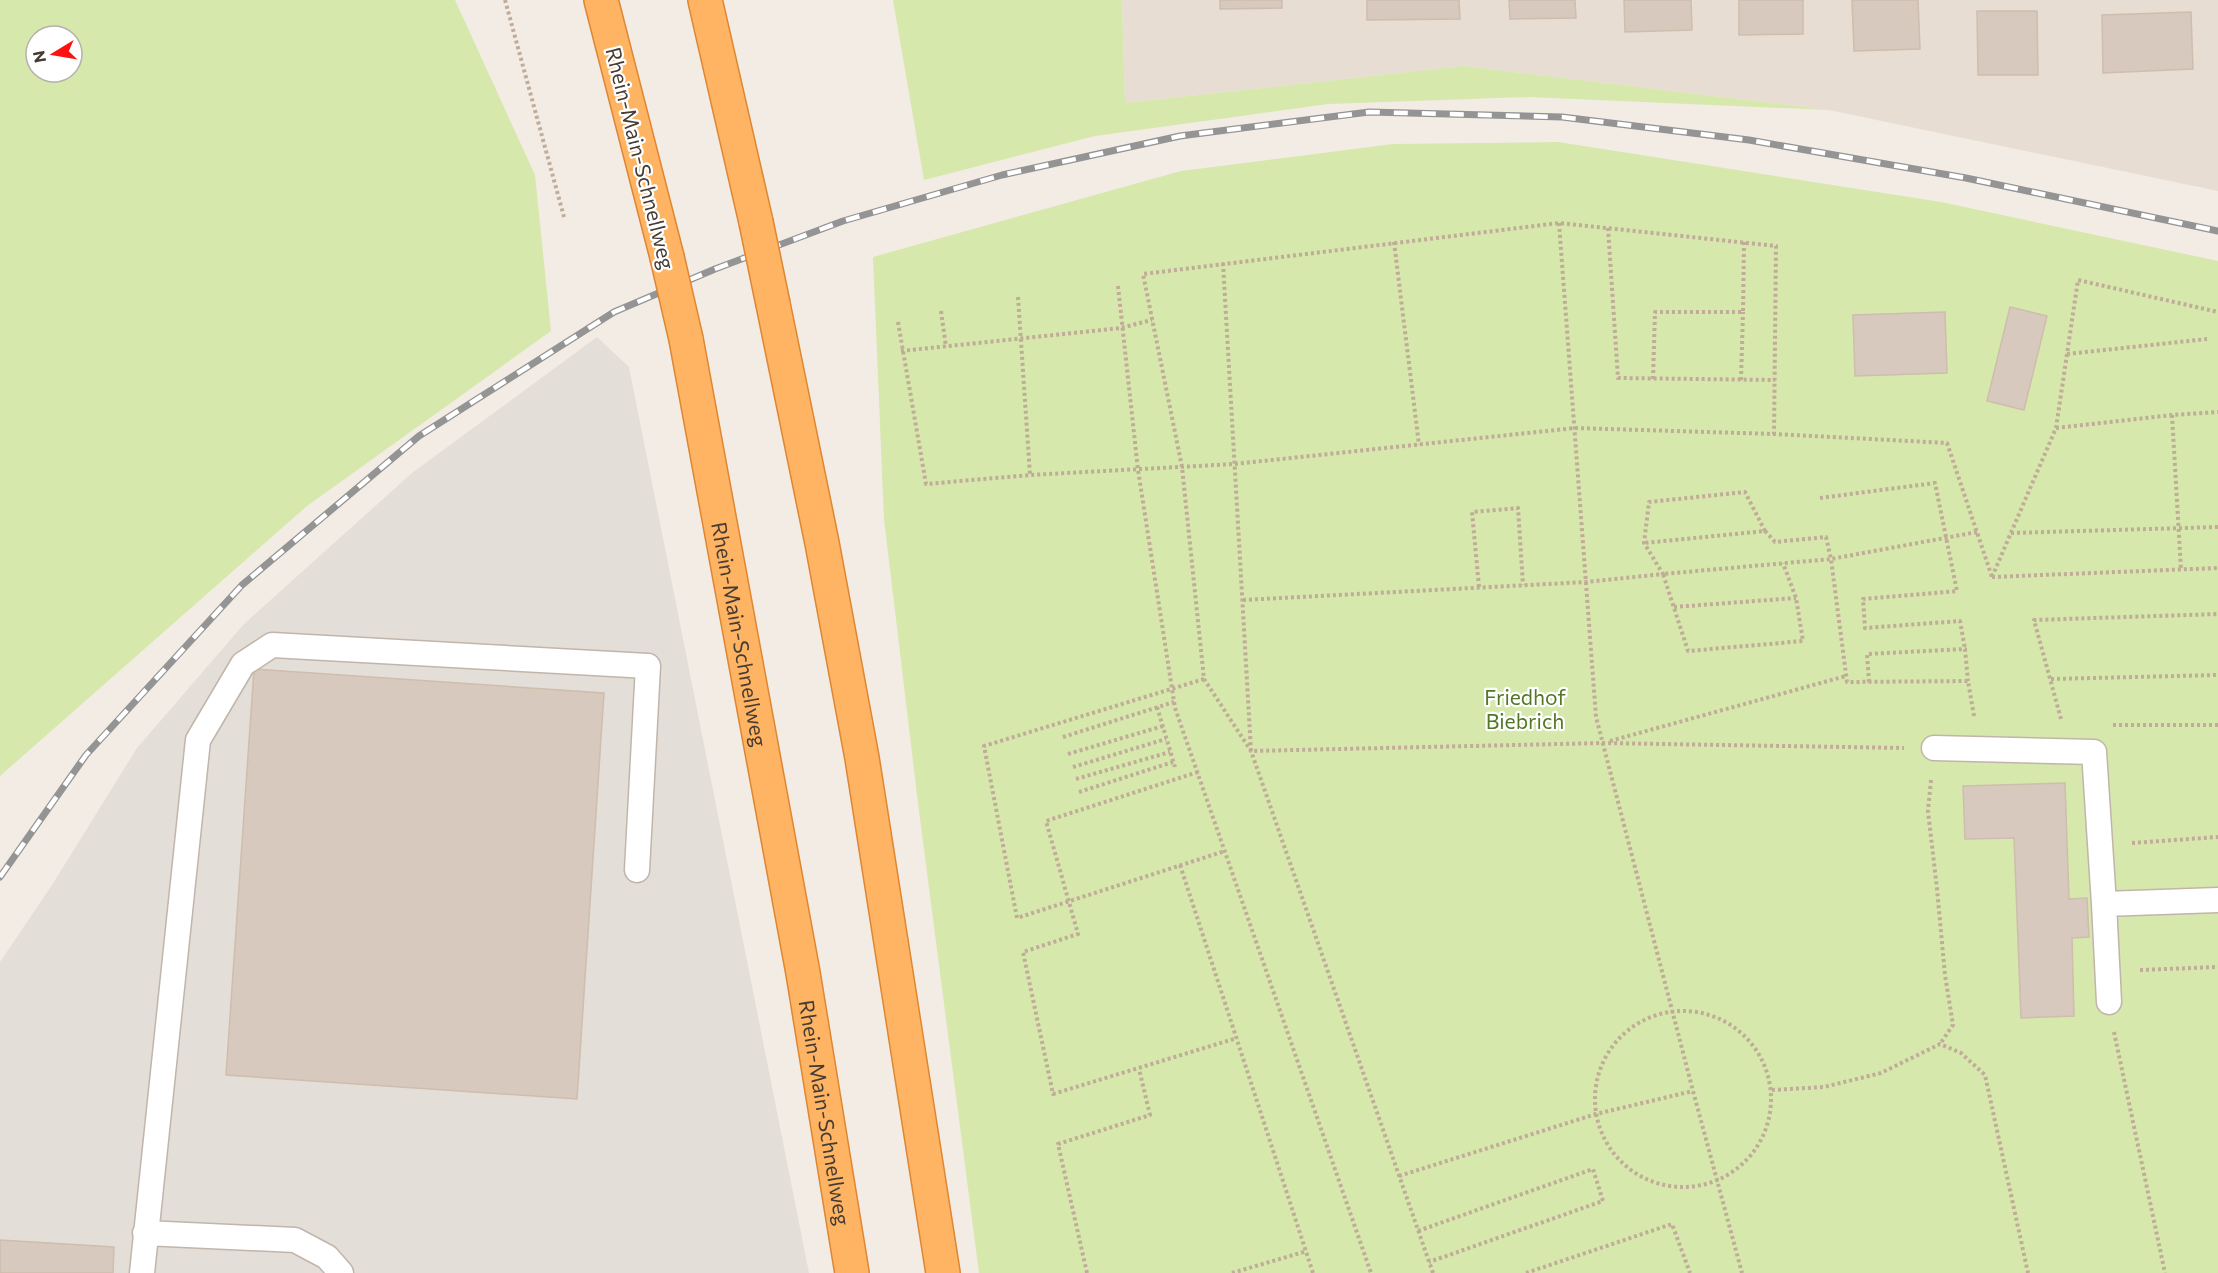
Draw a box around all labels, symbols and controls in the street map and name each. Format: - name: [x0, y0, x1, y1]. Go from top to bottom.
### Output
- north arrow: [24, 24, 84, 84]
- street label: Rhein-Main-Schnellweg: [601, 44, 681, 272]
- text: N: [28, 49, 49, 65]
- street label: Rhein-Main-Schnellweg: [707, 520, 773, 748]
- park label: Friedhof Biebrich: [1484, 684, 1566, 733]
- street label: Rhein-Main-Schnellweg: [795, 998, 857, 1227]

